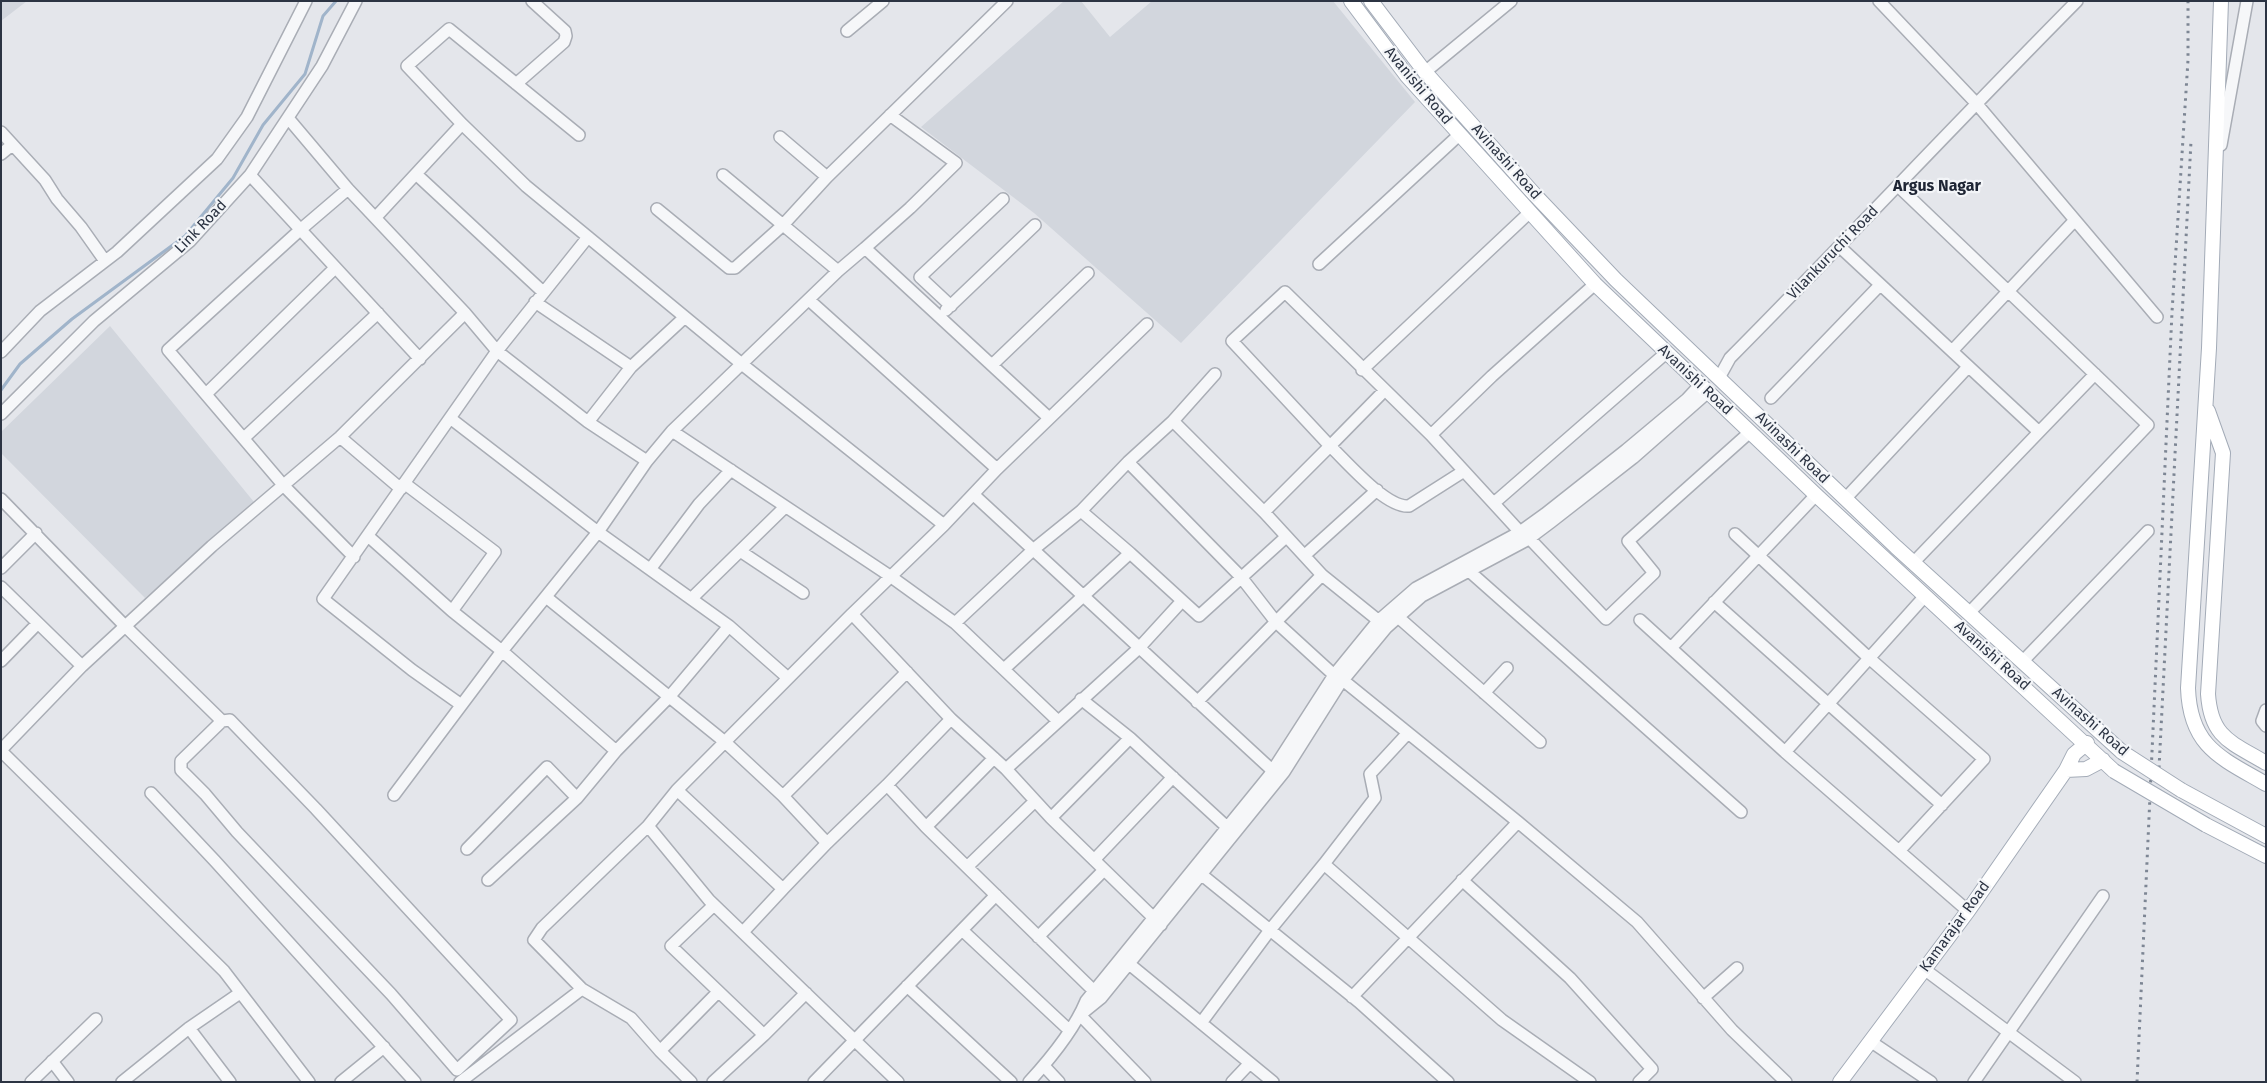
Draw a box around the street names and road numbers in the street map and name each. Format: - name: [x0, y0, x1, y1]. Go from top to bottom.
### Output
- street label: Avanishi Road: [1380, 44, 1456, 128]
- street label: Avinashi Road: [1467, 120, 1545, 204]
- street label: Link Road: [171, 197, 231, 257]
- street label: Vilankuruchi Road: [1784, 202, 1882, 304]
- street label: Avanishi Road: [1654, 341, 1736, 419]
- street label: Avinashi Road: [1751, 408, 1833, 488]
- street label: Avanishi Road: [1950, 617, 2034, 695]
- street label: Avinashi Road: [2048, 684, 2132, 760]
- street label: Kamarajar Road: [1916, 878, 1994, 976]

